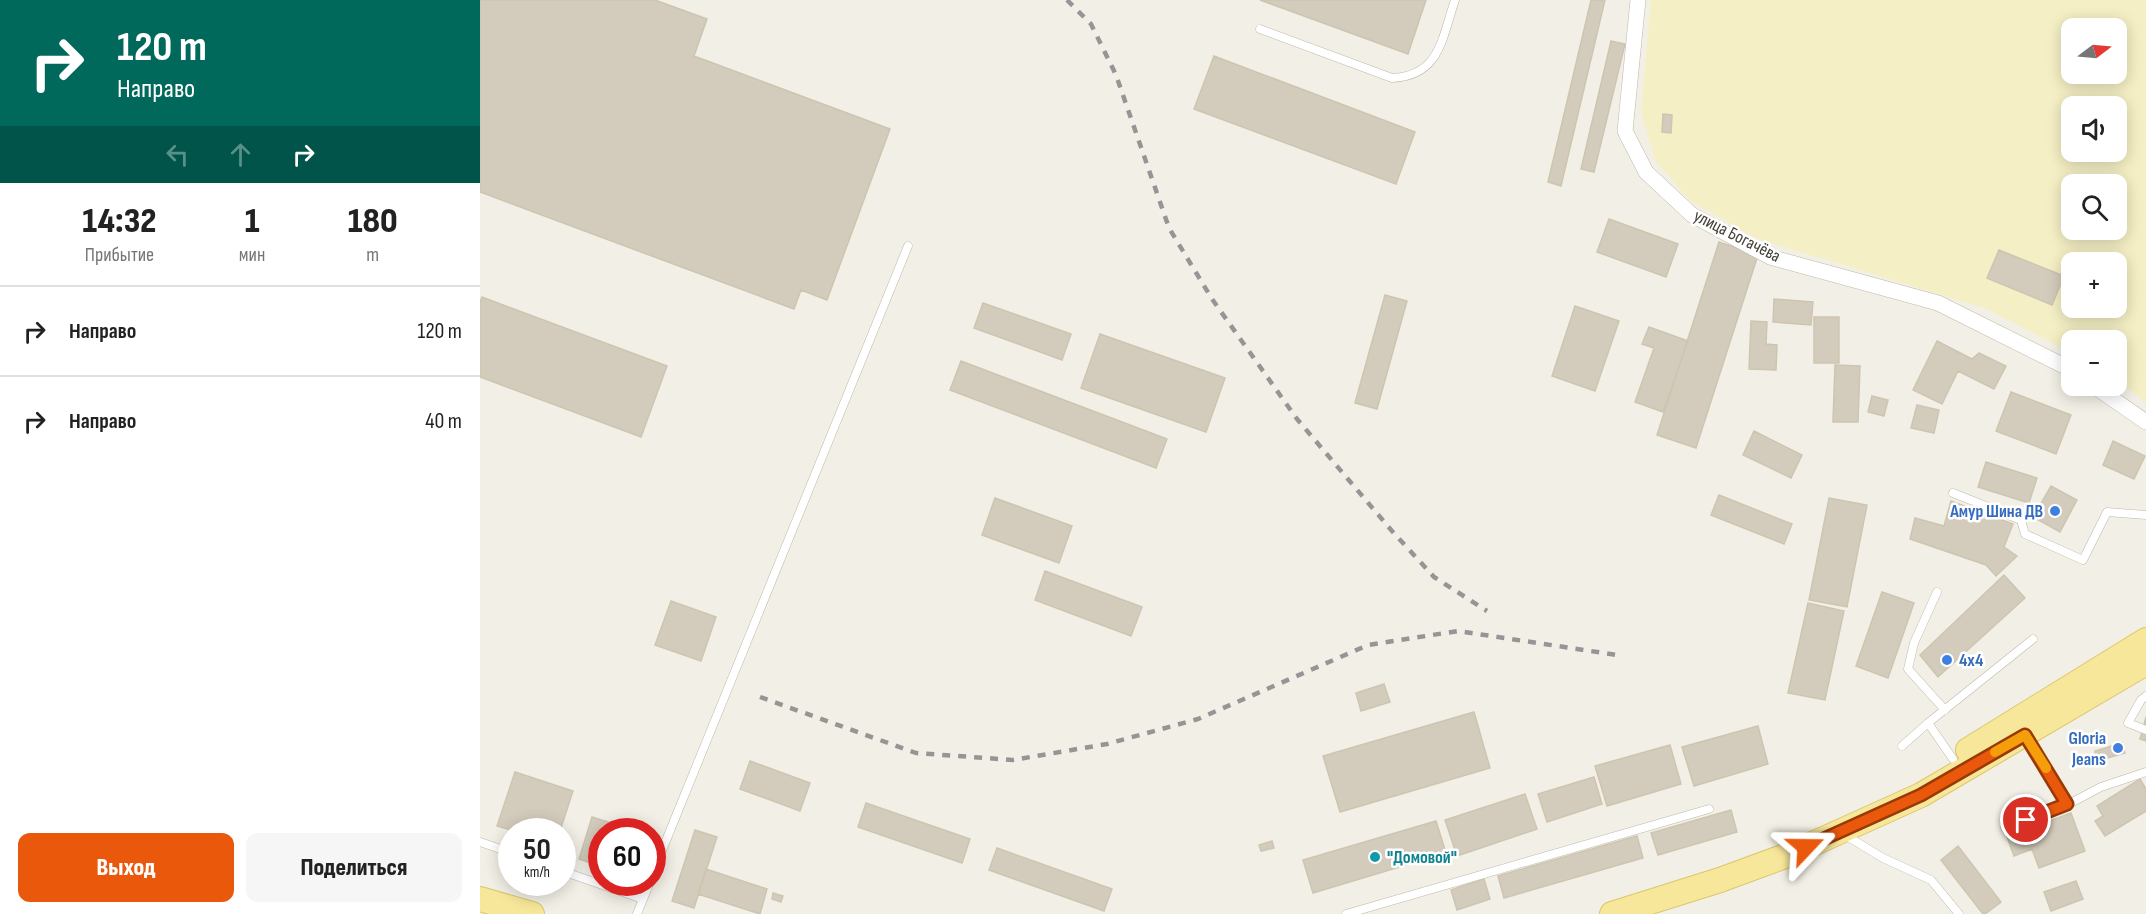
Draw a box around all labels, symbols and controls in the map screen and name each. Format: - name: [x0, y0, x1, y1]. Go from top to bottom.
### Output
- north arrow: [2061, 18, 2127, 84]
- map controls: [2061, 18, 2127, 396]
- text: 120 m: [117, 22, 207, 73]
- icon: right: [18, 24, 96, 102]
- text: Направо: [117, 73, 195, 105]
- button: sound: [2061, 96, 2127, 162]
- icon: left: [161, 138, 194, 171]
- icon: ahead: [224, 138, 257, 171]
- icon: right: [287, 138, 320, 171]
- button: search: [2061, 174, 2127, 240]
- text: 14:32: [82, 200, 156, 243]
- text: 1: [245, 200, 259, 243]
- text: 180: [348, 200, 398, 243]
- street label: улица Богачёва: [1690, 205, 1784, 267]
- text: Прибытие: [85, 243, 154, 267]
- text: мин: [239, 243, 265, 267]
- text: m: [366, 243, 379, 267]
- button: +: [2061, 252, 2127, 318]
- icon: right: [18, 315, 51, 348]
- text: Направо: [69, 318, 136, 345]
- text: 120 m: [418, 318, 462, 345]
- button: −: [2061, 330, 2127, 396]
- icon: right: [18, 405, 51, 438]
- text: Направо: [69, 408, 136, 435]
- text: 40 m: [425, 408, 462, 435]
- place label: Амур Шина ДВ: [1949, 501, 2043, 522]
- marker: Амур Шина ДВ: [2048, 504, 2062, 518]
- place label: 4х4: [1959, 650, 1984, 671]
- marker: 4х4: [1940, 653, 1954, 667]
- place label: Gloria Jeans: [2068, 728, 2106, 770]
- marker: Gloria Jeans: [2111, 741, 2125, 755]
- pin: [2000, 794, 2051, 845]
- icon: arrive: [2009, 803, 2042, 836]
- position arrow: [1774, 815, 1838, 879]
- speed limit sign: 60: [588, 818, 666, 896]
- text: 50: [523, 832, 551, 868]
- button: Выход: [18, 833, 234, 902]
- button: Поделиться: [246, 833, 462, 902]
- place label: "Домовой": [1387, 847, 1457, 868]
- marker: "Домовой": [1368, 850, 1382, 864]
- text: km/h: [524, 863, 550, 882]

